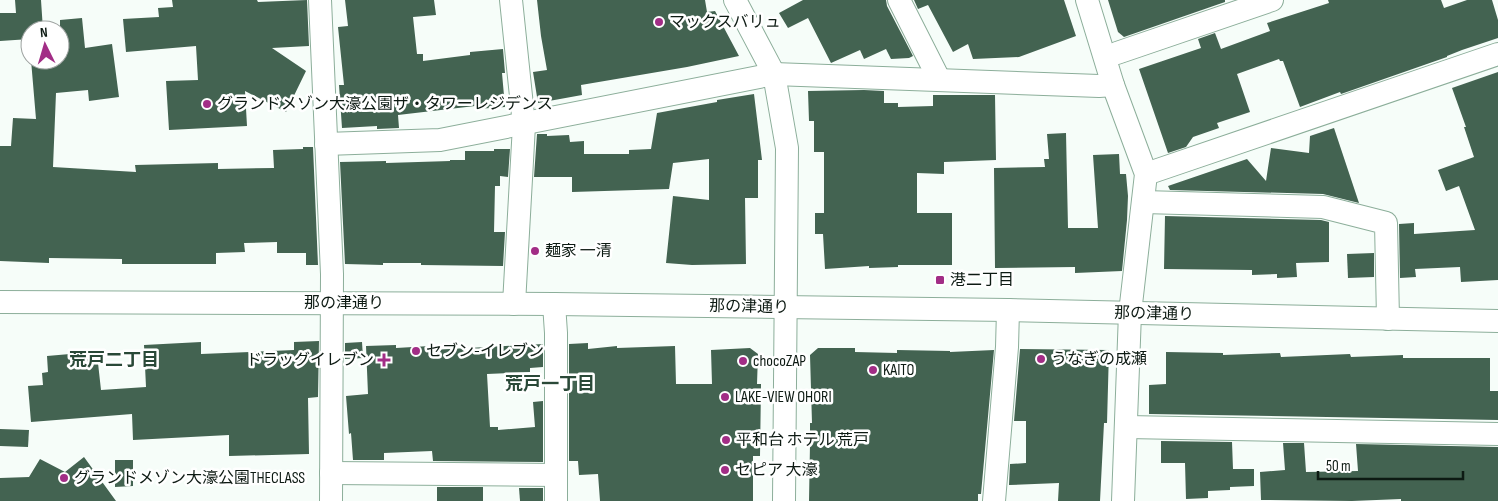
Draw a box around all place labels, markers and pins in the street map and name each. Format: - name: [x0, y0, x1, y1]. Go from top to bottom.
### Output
- place label: マックスバリュ: [669, 13, 781, 32]
- marker: マックスバリュ: [653, 16, 665, 28]
- place label: グランドメゾン大濠公園ザ・タワーレジデンス: [217, 95, 553, 114]
- marker: グランドメゾン大濠公園ザ・タワーレジデンス: [201, 98, 213, 110]
- place label: 麺家 一清: [545, 242, 612, 261]
- marker: 麺家 一清: [529, 245, 541, 257]
- place label: 港二丁目: [950, 271, 1014, 290]
- marker: 港二丁目: [934, 274, 946, 286]
- place label: セブン-イレブン: [426, 342, 544, 361]
- marker: セブン-イレブン: [410, 345, 422, 357]
- place label: うなぎの成瀬: [1051, 350, 1147, 369]
- place label: ドラッグイレブン: [246, 351, 374, 370]
- place label: chocoZAP: [753, 352, 806, 371]
- marker: うなぎの成瀬: [1035, 353, 1047, 365]
- marker: ドラッグイレブン: [378, 354, 390, 366]
- marker: chocoZAP: [737, 355, 749, 367]
- place label: KAITO: [883, 361, 915, 380]
- marker: KAITO: [867, 364, 879, 376]
- place label: LAKE-VIEW OHORI: [735, 388, 832, 407]
- marker: LAKE-VIEW OHORI: [719, 391, 731, 403]
- place label: 平和台 ホテル 荒戸: [736, 431, 869, 450]
- marker: 平和台 ホテル 荒戸: [720, 434, 732, 446]
- place label: セピア 大濠: [735, 461, 818, 480]
- marker: セピア 大濠: [719, 464, 731, 476]
- place label: グランドメゾン大濠公園THECLASS: [74, 469, 305, 488]
- marker: グランドメゾン大濠公園THECLASS: [58, 472, 70, 484]

